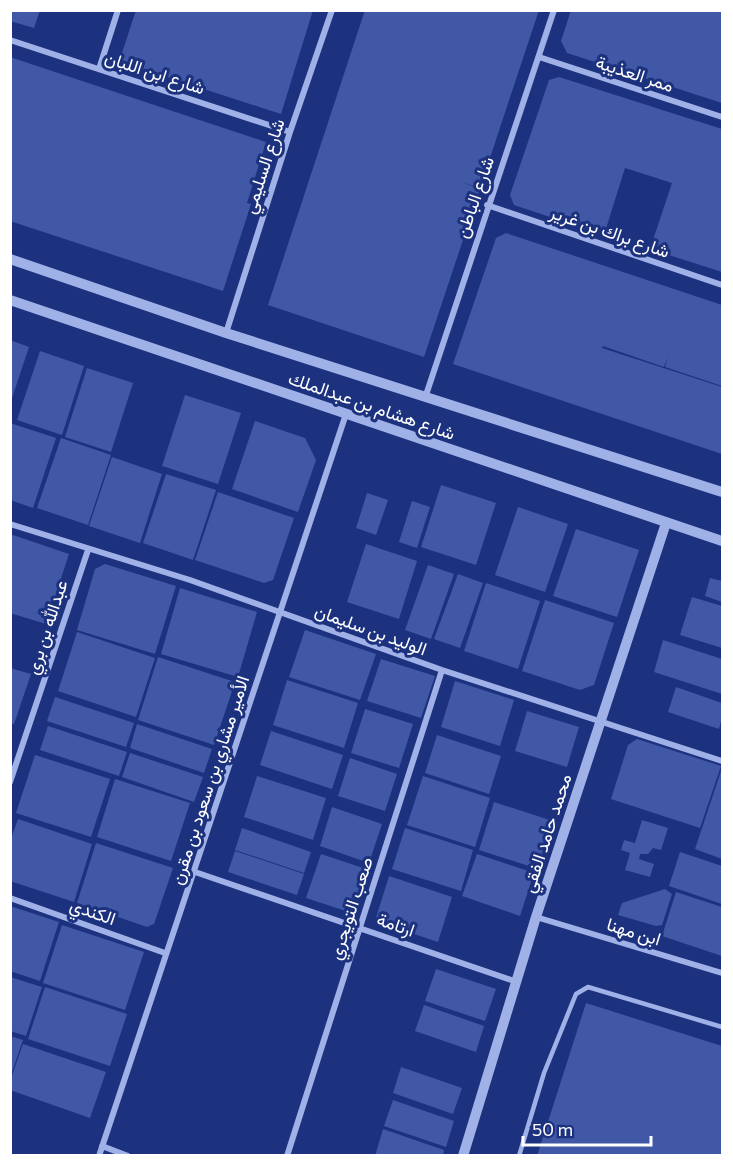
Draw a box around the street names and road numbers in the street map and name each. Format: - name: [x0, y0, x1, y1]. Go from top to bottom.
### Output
- street label: شارع ابن اللبان: [102, 46, 208, 100]
- street label: ممر العذيبة: [593, 50, 677, 97]
- street label: شارع السليمي: [237, 116, 293, 218]
- street label: شارع الباطن: [450, 153, 500, 241]
- street label: شارع براك بن غرير: [546, 200, 673, 264]
- street label: شارع هشام بن عبدالملك: [285, 366, 458, 446]
- street label: عبدالله بن بري: [20, 577, 76, 679]
- street label: الوليد بن سليمان: [312, 599, 430, 660]
- street label: الأمير مشاري بن سعود بن مقرن: [165, 673, 258, 889]
- street label: محمد حامد الفقي: [516, 771, 580, 897]
- street label: صعب التويجري: [323, 854, 382, 964]
- street label: الكندي: [66, 893, 119, 934]
- street label: ارتامة: [374, 907, 418, 942]
- street label: ابن مهنا: [604, 912, 664, 951]

